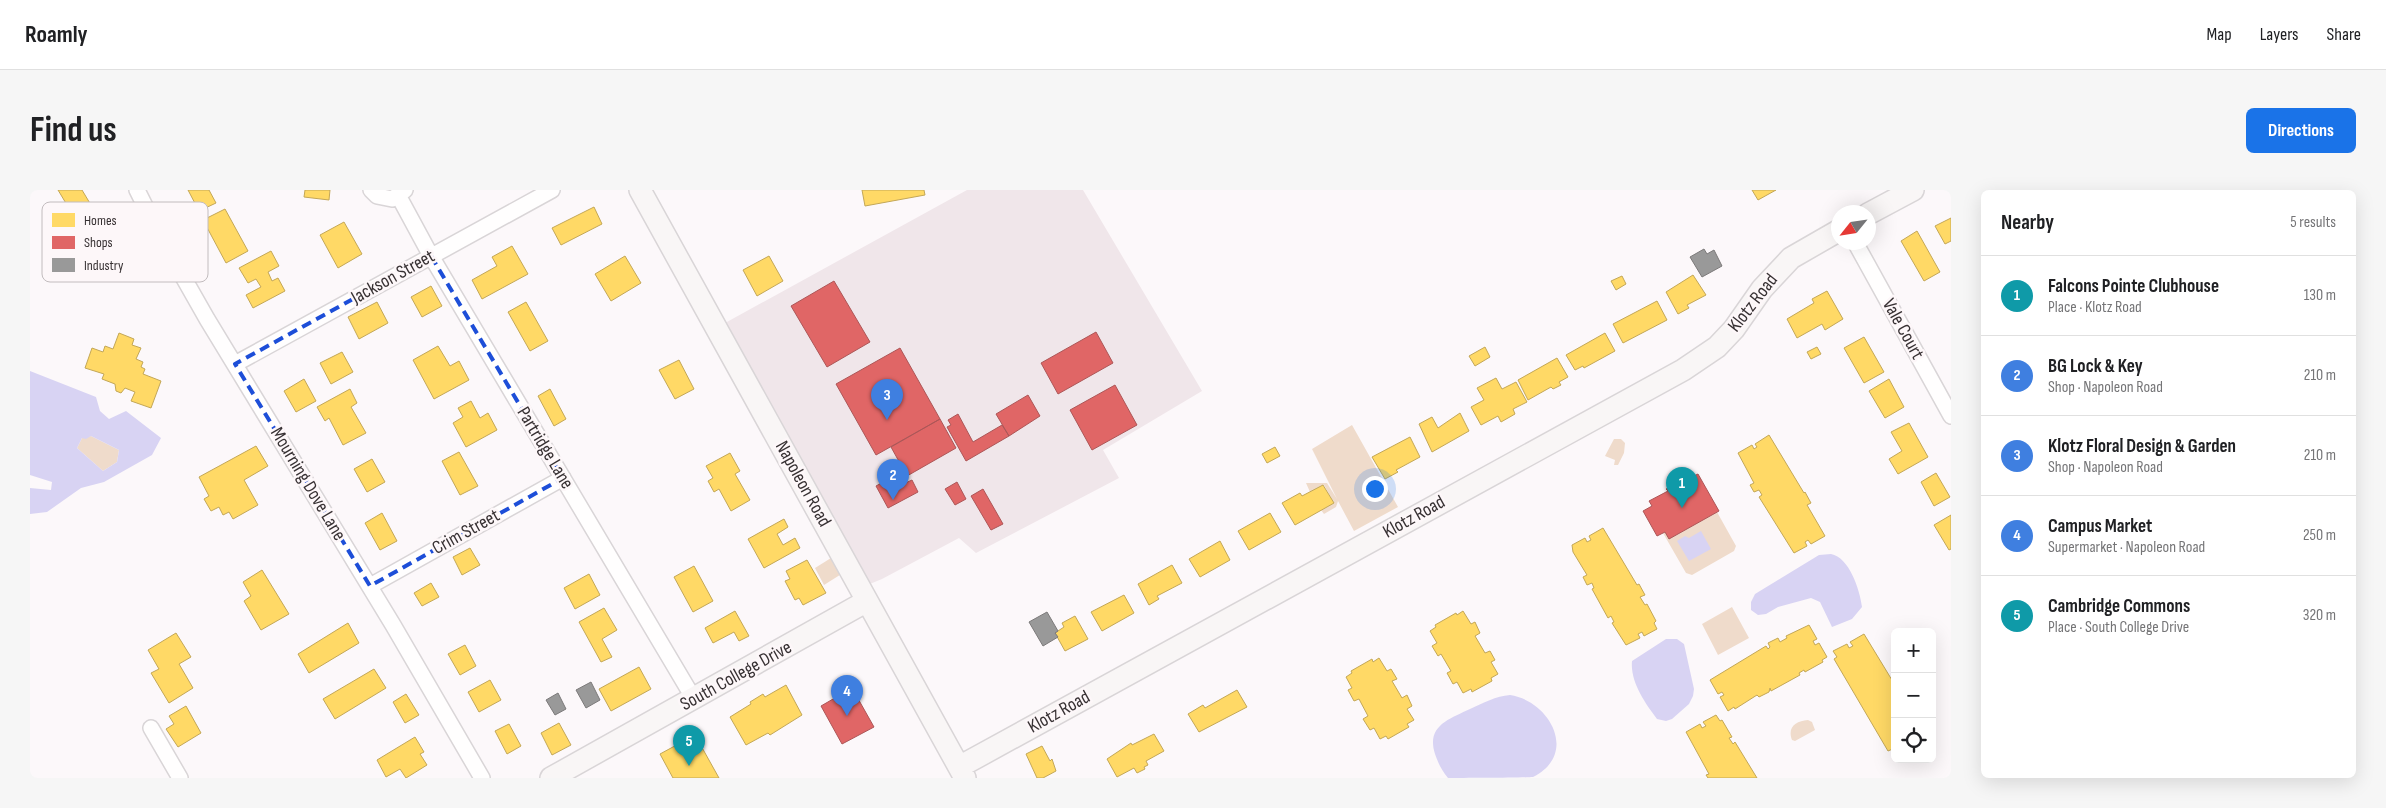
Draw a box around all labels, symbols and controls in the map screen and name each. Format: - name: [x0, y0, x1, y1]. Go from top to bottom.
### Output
- text: Roamly: [25, 20, 88, 49]
- text: Map: [2207, 24, 2232, 45]
- text: Layers: [2260, 24, 2299, 45]
- text: Share: [2327, 24, 2361, 45]
- button: Directions: [2246, 108, 2356, 153]
- text: Find us: [30, 109, 117, 152]
- legend: [42, 202, 208, 282]
- north arrow: [1831, 205, 1876, 250]
- text: Nearby: [2001, 210, 2054, 235]
- text: Homes: [84, 212, 117, 229]
- text: 5 results: [2290, 213, 2336, 232]
- text: Shops: [84, 234, 113, 251]
- street label: Jackson Street: [346, 245, 439, 310]
- text: Industry: [84, 257, 124, 274]
- street label: Klotz Road: [1723, 269, 1783, 337]
- text: Falcons Pointe Clubhouse: [2048, 275, 2219, 298]
- text: 1: [2014, 286, 2020, 305]
- text: 130 m: [2304, 286, 2336, 305]
- street label: Vale Court: [1877, 295, 1929, 364]
- text: Place · Klotz Road: [2048, 298, 2142, 317]
- text: BG Lock & Key: [2048, 355, 2143, 378]
- text: 2: [2013, 366, 2021, 385]
- text: 210 m: [2304, 366, 2336, 385]
- text: Shop · Napoleon Road: [2048, 378, 2163, 397]
- pin: 3: [871, 379, 903, 420]
- street label: Partridge Lane: [512, 403, 578, 493]
- street label: Mourning Dove Lane: [265, 423, 351, 545]
- text: Klotz Floral Design & Garden: [2048, 435, 2236, 458]
- street label: Napoleon Road: [770, 437, 836, 531]
- text: 3: [2013, 446, 2021, 465]
- text: 210 m: [2304, 446, 2336, 465]
- text: Shop · Napoleon Road: [2048, 458, 2163, 477]
- pin: 2: [877, 459, 909, 500]
- pin: 1: [1666, 467, 1698, 508]
- your location: [1362, 476, 1388, 502]
- street label: Klotz Road: [1379, 491, 1449, 543]
- street label: Crim Street: [428, 504, 504, 560]
- text: Campus Market: [2048, 515, 2152, 538]
- text: 4: [2013, 526, 2021, 545]
- text: 250 m: [2303, 526, 2336, 545]
- text: Supermarket · Napoleon Road: [2048, 538, 2205, 557]
- text: Cambridge Commons: [2048, 595, 2190, 618]
- text: 5: [2013, 606, 2021, 625]
- text: 320 m: [2303, 606, 2336, 625]
- text: Place · South College Drive: [2048, 618, 2189, 637]
- map controls: [1891, 628, 1936, 763]
- button: +: [1891, 628, 1936, 673]
- street label: South College Drive: [676, 636, 796, 716]
- button: −: [1891, 673, 1936, 718]
- pin: 4: [831, 675, 863, 716]
- street label: Klotz Road: [1024, 686, 1094, 738]
- button: locate: [1891, 718, 1936, 763]
- pin: 5: [673, 725, 705, 766]

